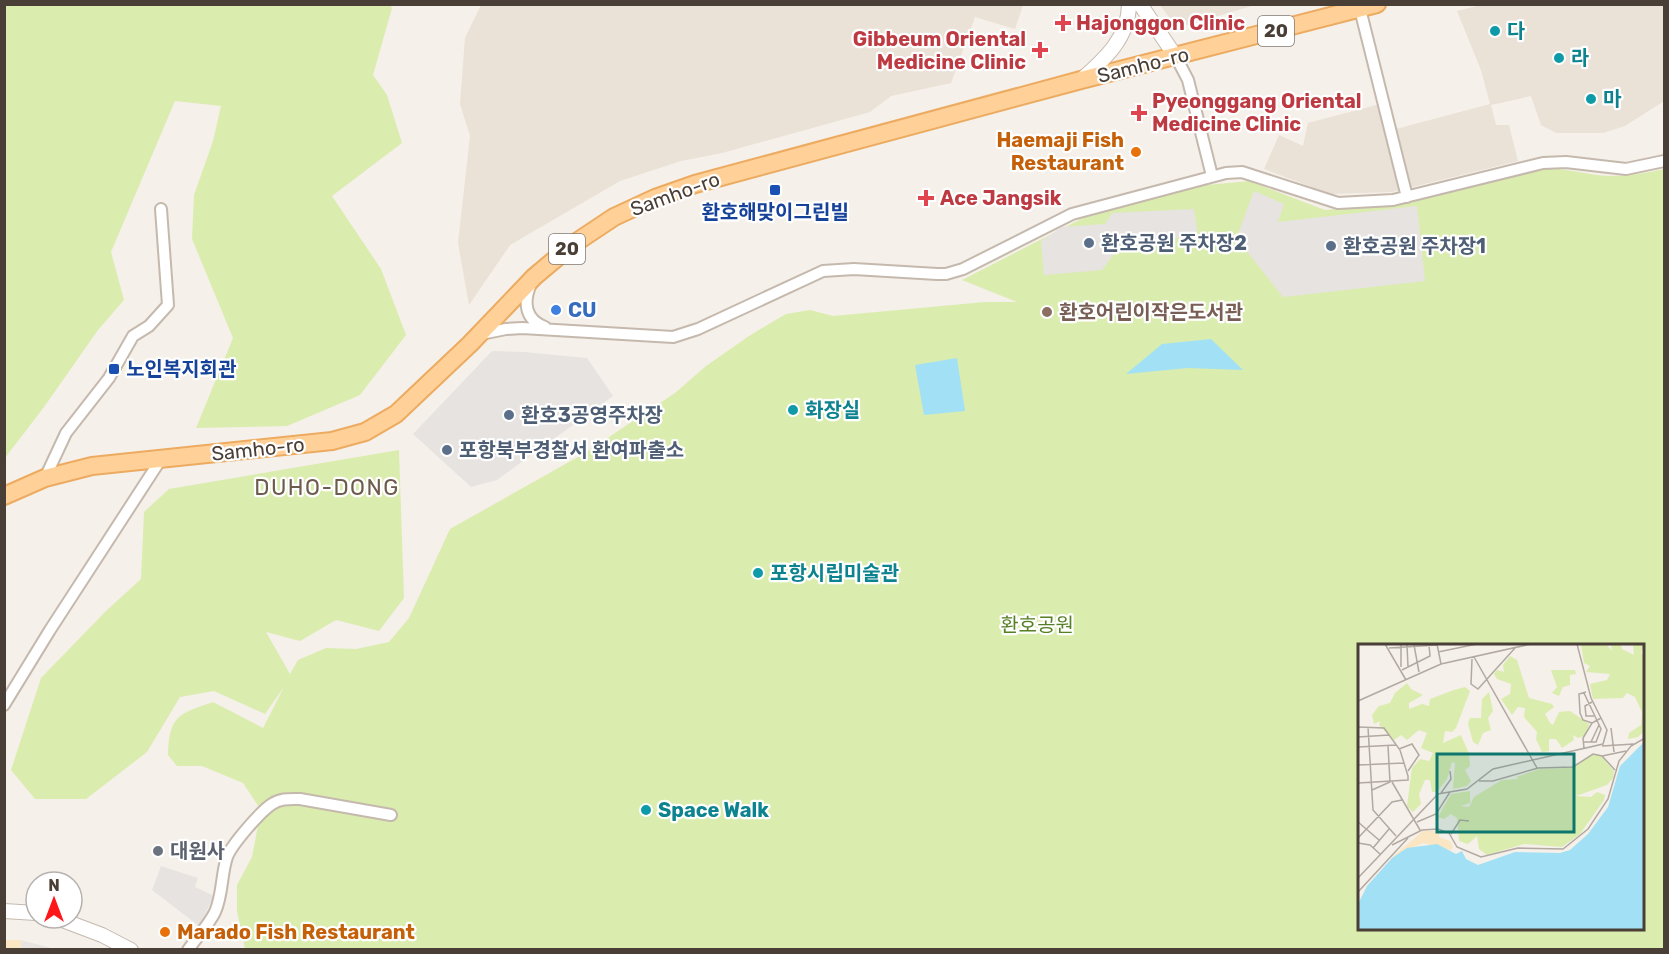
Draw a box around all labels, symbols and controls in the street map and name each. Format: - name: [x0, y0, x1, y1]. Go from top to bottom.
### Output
- place label: Hajonggon Clinic: [1076, 11, 1245, 35]
- marker: Hajonggon Clinic: [1054, 14, 1072, 32]
- road number: 20: [1258, 16, 1294, 46]
- place label: 다: [1507, 19, 1525, 43]
- marker: 다: [1488, 24, 1502, 38]
- place label: Gibbeum Oriental Medicine Clinic: [853, 27, 1026, 74]
- marker: Gibbeum Oriental Medicine Clinic: [1031, 41, 1049, 59]
- street label: Samho-ro: [1095, 42, 1191, 88]
- place label: 라: [1571, 46, 1589, 70]
- marker: 라: [1552, 51, 1566, 65]
- place label: 마: [1603, 87, 1622, 111]
- place label: Pyeonggang Oriental Medicine Clinic: [1152, 89, 1362, 136]
- marker: 마: [1584, 92, 1598, 106]
- marker: Pyeonggang Oriental Medicine Clinic: [1130, 104, 1148, 122]
- place label: Haemaji Fish Restaurant: [996, 128, 1124, 175]
- marker: Haemaji Fish Restaurant: [1129, 145, 1143, 159]
- street label: Samho-ro: [627, 167, 723, 221]
- marker: 환호해맞이그린빌: [768, 183, 782, 197]
- place label: Ace Jangsik: [940, 186, 1062, 210]
- marker: Ace Jangsik: [917, 189, 935, 207]
- place label: 환호해맞이그린빌: [701, 200, 849, 224]
- place label: 환호공원 주차장2: [1101, 231, 1247, 255]
- road number: 20: [549, 234, 585, 264]
- place label: 환호공원 주차장1: [1343, 234, 1486, 258]
- marker: 환호공원 주차장2: [1082, 236, 1096, 250]
- marker: 환호공원 주차장1: [1324, 239, 1338, 253]
- place label: CU: [568, 298, 597, 322]
- place label: 환호어린이작은도서관: [1059, 300, 1244, 324]
- marker: CU: [549, 303, 563, 317]
- marker: 환호어린이작은도서관: [1040, 305, 1054, 319]
- place label: 노인복지회관: [126, 357, 237, 381]
- marker: 노인복지회관: [107, 362, 121, 376]
- place label: 화장실: [805, 398, 860, 422]
- place label: 환호3공영주차장: [521, 403, 663, 427]
- marker: 화장실: [786, 403, 800, 417]
- marker: 환호3공영주차장: [502, 408, 516, 422]
- street label: Samho-ro: [210, 432, 306, 466]
- place label: 포항북부경찰서 환여파출소: [459, 438, 684, 462]
- marker: 포항북부경찰서 환여파출소: [440, 443, 454, 457]
- district label: DUHO-DONG: [254, 474, 400, 501]
- place label: 포항시립미술관: [770, 561, 899, 585]
- marker: 포항시립미술관: [751, 566, 765, 580]
- park label: 환호공원: [1000, 613, 1074, 637]
- inset map: [1358, 644, 1645, 930]
- place label: Space Walk: [658, 798, 769, 822]
- marker: Space Walk: [639, 803, 653, 817]
- place label: 대원사: [170, 839, 225, 863]
- marker: 대원사: [151, 844, 165, 858]
- north arrow: [24, 870, 84, 930]
- text: N: [48, 876, 60, 895]
- place label: Marado Fish Restaurant: [177, 920, 415, 944]
- marker: Marado Fish Restaurant: [158, 925, 172, 939]

